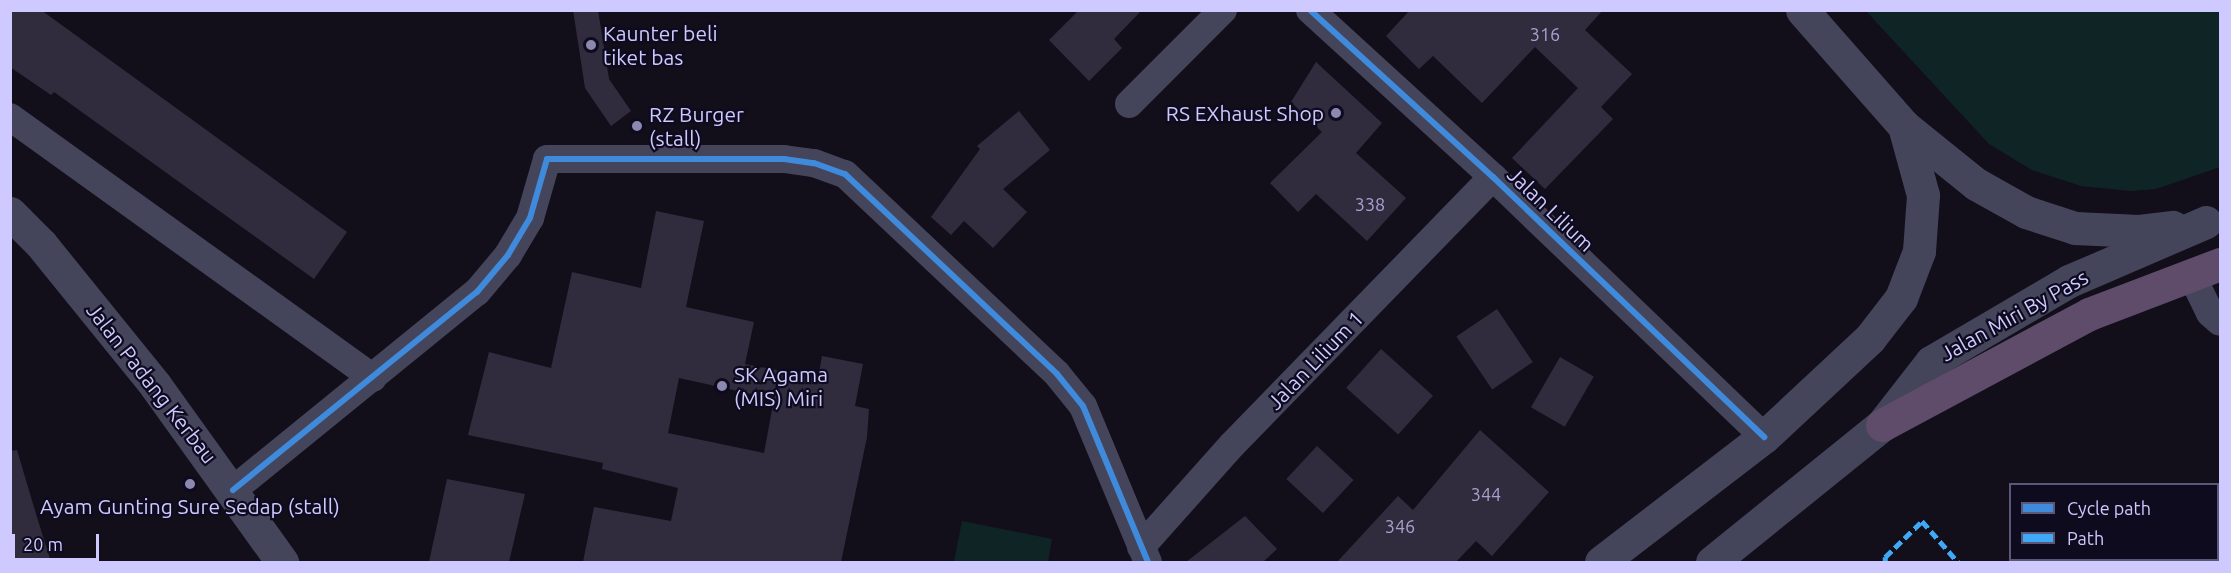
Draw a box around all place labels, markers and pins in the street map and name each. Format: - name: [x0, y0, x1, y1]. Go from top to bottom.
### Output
- place label: Kaunter beli tiket bas: [603, 20, 718, 70]
- marker: Kaunter beli tiket bas: [584, 38, 598, 52]
- place label: RS EXhaust Shop: [1166, 100, 1324, 126]
- place label: RZ Burger (stall): [649, 101, 744, 151]
- marker: RS EXhaust Shop: [1329, 106, 1343, 120]
- marker: RZ Burger (stall): [630, 119, 644, 133]
- place label: SK Agama (MIS) Miri: [734, 361, 828, 411]
- marker: SK Agama (MIS) Miri: [715, 379, 729, 393]
- marker: Ayam Gunting Sure Sedap (stall): [183, 477, 197, 491]
- place label: Ayam Gunting Sure Sedap (stall): [40, 493, 340, 519]

